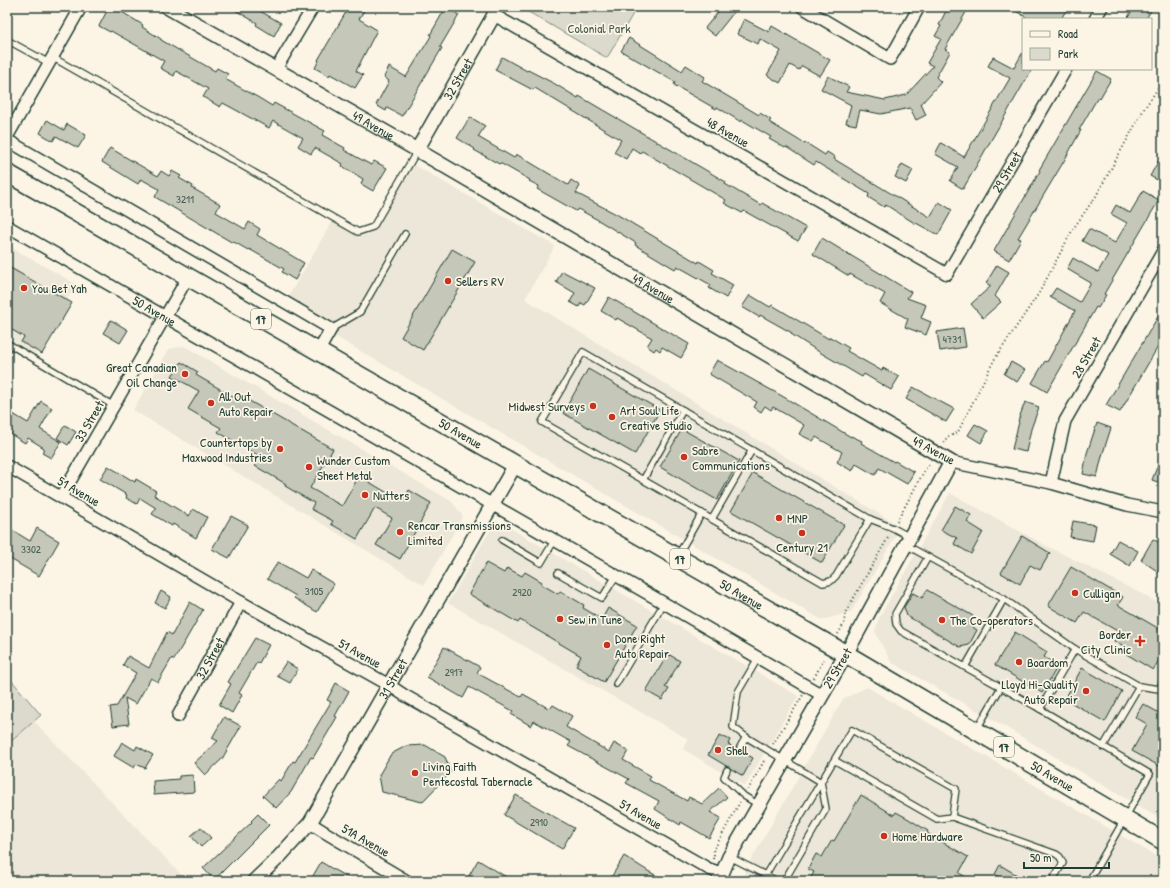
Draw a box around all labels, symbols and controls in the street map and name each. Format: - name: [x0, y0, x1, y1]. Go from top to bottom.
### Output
- legend: [1022, 18, 1152, 70]
- park label: Colonial Park: [567, 19, 631, 37]
- text: Road: [1058, 25, 1078, 42]
- text: Park: [1058, 45, 1078, 62]
- street label: 32 Street: [439, 54, 477, 103]
- street label: 49 Avenue: [349, 106, 398, 144]
- street label: 48 Avenue: [703, 113, 753, 151]
- street label: 29 Street: [987, 148, 1025, 195]
- house number: 3211: [176, 192, 194, 206]
- street label: 49 Avenue: [629, 269, 678, 308]
- place label: Sellers RV: [456, 272, 505, 290]
- marker: Sellers RV: [443, 276, 453, 286]
- place label: You Bet Yah: [32, 279, 87, 297]
- marker: You Bet Yah: [19, 283, 29, 293]
- street label: 50 Avenue: [129, 291, 179, 330]
- road number: 17: [251, 309, 271, 329]
- house number: 4731: [943, 332, 961, 346]
- street label: 28 Street: [1067, 333, 1105, 381]
- place label: Great Canadian Oil Change: [106, 358, 177, 391]
- marker: Great Canadian Oil Change: [180, 369, 190, 379]
- place label: All Out Auto Repair: [219, 387, 273, 420]
- street label: 33 Street: [70, 397, 108, 445]
- place label: Midwest Surveys: [509, 397, 585, 415]
- marker: All Out Auto Repair: [206, 398, 216, 408]
- marker: Midwest Surveys: [588, 401, 598, 411]
- place label: Art Soul Life Creative Studio: [620, 401, 692, 434]
- marker: Art Soul Life Creative Studio: [607, 412, 617, 422]
- street label: 50 Avenue: [436, 414, 486, 453]
- street label: 49 Avenue: [910, 431, 958, 469]
- place label: Countertops by Maxwood Industries: [182, 433, 272, 466]
- place label: Sabre Communications: [692, 441, 770, 474]
- marker: Countertops by Maxwood Industries: [275, 444, 285, 454]
- place label: Wunder Custom Sheet Metal: [317, 451, 390, 484]
- marker: Sabre Communications: [679, 452, 689, 462]
- marker: Wunder Custom Sheet Metal: [304, 462, 314, 472]
- street label: 51 Avenue: [55, 472, 103, 510]
- place label: Nutters: [373, 486, 409, 504]
- marker: Nutters: [360, 490, 370, 500]
- place label: MNP: [787, 509, 808, 527]
- marker: MNP: [774, 513, 784, 523]
- place label: Rencar Transmissions Limited: [408, 516, 511, 549]
- marker: Rencar Transmissions Limited: [395, 527, 405, 537]
- marker: Century 21: [797, 528, 807, 538]
- place label: Century 21: [776, 538, 828, 556]
- house number: 3302: [21, 542, 41, 556]
- road number: 17: [670, 549, 690, 569]
- street label: 50 Avenue: [717, 575, 767, 614]
- house number: 3105: [305, 584, 324, 598]
- place label: Culligan: [1083, 584, 1121, 602]
- house number: 2920: [512, 585, 532, 599]
- marker: Culligan: [1070, 588, 1080, 598]
- place label: Sew in Tune: [568, 610, 622, 628]
- place label: The Co-operators: [950, 611, 1033, 629]
- marker: Sew in Tune: [555, 614, 565, 624]
- marker: The Co-operators: [937, 615, 947, 625]
- place label: Border City Clinic: [1081, 625, 1131, 658]
- place label: Done Right Auto Repair: [615, 629, 669, 662]
- street label: 32 Street: [191, 634, 229, 682]
- street label: 51 Avenue: [335, 634, 385, 672]
- marker: Border City Clinic: [1134, 635, 1146, 647]
- marker: Done Right Auto Repair: [602, 640, 612, 650]
- street label: 29 Street: [818, 644, 856, 692]
- place label: Boardom: [1027, 653, 1068, 671]
- street label: 31 Street: [374, 655, 412, 702]
- marker: Boardom: [1014, 657, 1024, 667]
- house number: 2917: [445, 665, 463, 679]
- place label: Lloyd Hi-Quality Auto Repair: [1002, 675, 1078, 708]
- marker: Lloyd Hi-Quality Auto Repair: [1081, 686, 1091, 696]
- road number: 17: [994, 737, 1014, 757]
- place label: Shell: [726, 741, 749, 759]
- marker: Shell: [713, 745, 723, 755]
- street label: 50 Avenue: [1028, 756, 1078, 796]
- place label: Living Faith Pentecostal Tabernacle: [423, 757, 533, 790]
- marker: Living Faith Pentecostal Tabernacle: [410, 768, 420, 778]
- street label: 51 Avenue: [617, 795, 665, 833]
- house number: 2910: [530, 815, 548, 829]
- street label: 51A Avenue: [339, 819, 393, 861]
- place label: Home Hardware: [892, 827, 963, 845]
- marker: Home Hardware: [879, 831, 889, 841]
- scale bar: [1024, 844, 1109, 870]
- text: 50 m: [1030, 849, 1051, 866]

